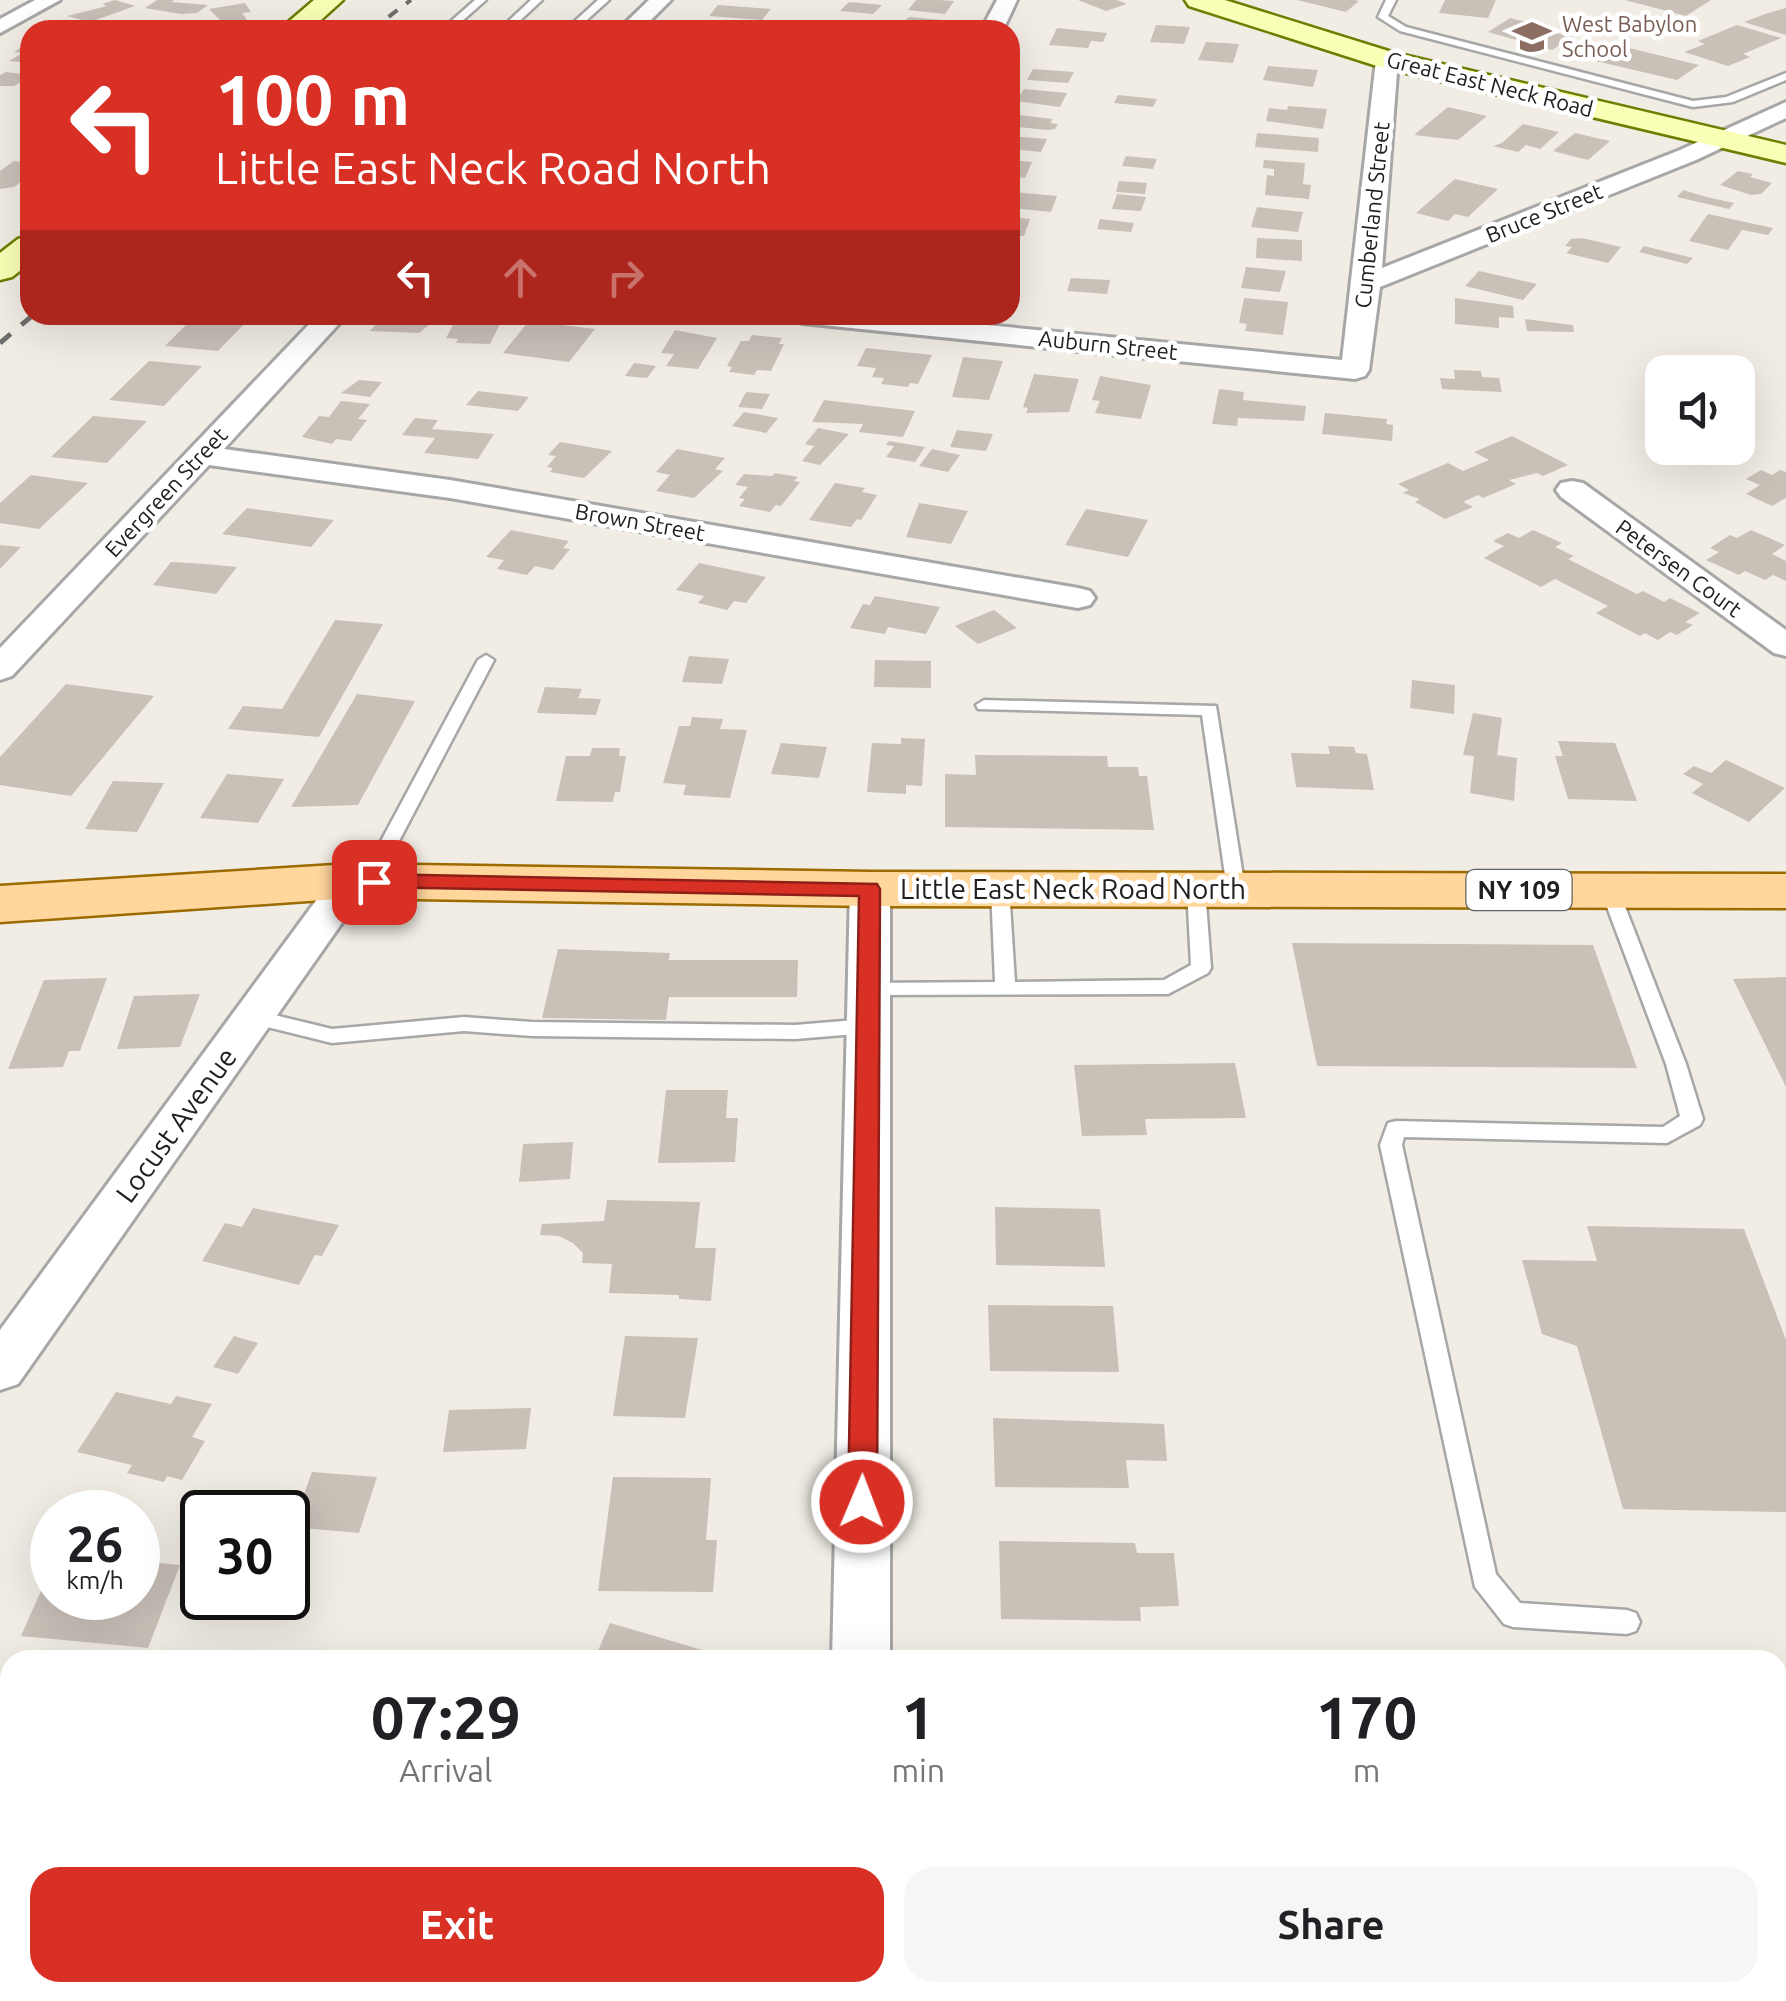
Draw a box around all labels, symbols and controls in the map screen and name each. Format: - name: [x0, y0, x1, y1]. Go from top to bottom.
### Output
- place label: West Babylon School: [1562, 11, 1697, 61]
- school or university icon: West Babylon School: [1511, 16, 1553, 58]
- street label: Great East Neck Road: [1384, 46, 1596, 121]
- icon: left: [50, 60, 180, 190]
- text: 100 m: [215, 60, 410, 138]
- street label: Cumberland Street: [1349, 120, 1394, 309]
- text: Little East Neck Road North: [215, 142, 771, 193]
- street label: Bruce Street: [1482, 178, 1606, 247]
- icon: left: [388, 250, 443, 305]
- icon: ahead: [493, 250, 548, 305]
- icon: right: [598, 250, 653, 305]
- street label: Auburn Street: [1037, 325, 1179, 364]
- map controls: [1645, 355, 1755, 465]
- button: sound: [1645, 355, 1755, 465]
- street label: Evergreen Street: [99, 422, 232, 561]
- street label: Brown Street: [573, 498, 707, 545]
- street label: Petersen Court: [1612, 514, 1747, 622]
- pin: [332, 840, 417, 925]
- icon: arrive: [347, 855, 402, 910]
- road number: NY 109: [1466, 870, 1572, 910]
- street label: Little East Neck Road North: [900, 873, 1246, 904]
- street label: Locust Avenue: [109, 1041, 242, 1208]
- position arrow: [810, 1450, 914, 1554]
- speed limit sign: 30: [180, 1490, 310, 1620]
- text: 26: [67, 1515, 123, 1571]
- text: km/h: [66, 1566, 124, 1594]
- text: 07:29: [371, 1683, 521, 1750]
- text: 1: [901, 1683, 935, 1750]
- text: 170: [1316, 1683, 1417, 1750]
- text: Arrival: [399, 1752, 492, 1788]
- text: min: [891, 1752, 945, 1788]
- text: m: [1353, 1752, 1380, 1788]
- button: Exit: [30, 1867, 884, 1982]
- button: Share: [904, 1867, 1758, 1982]

